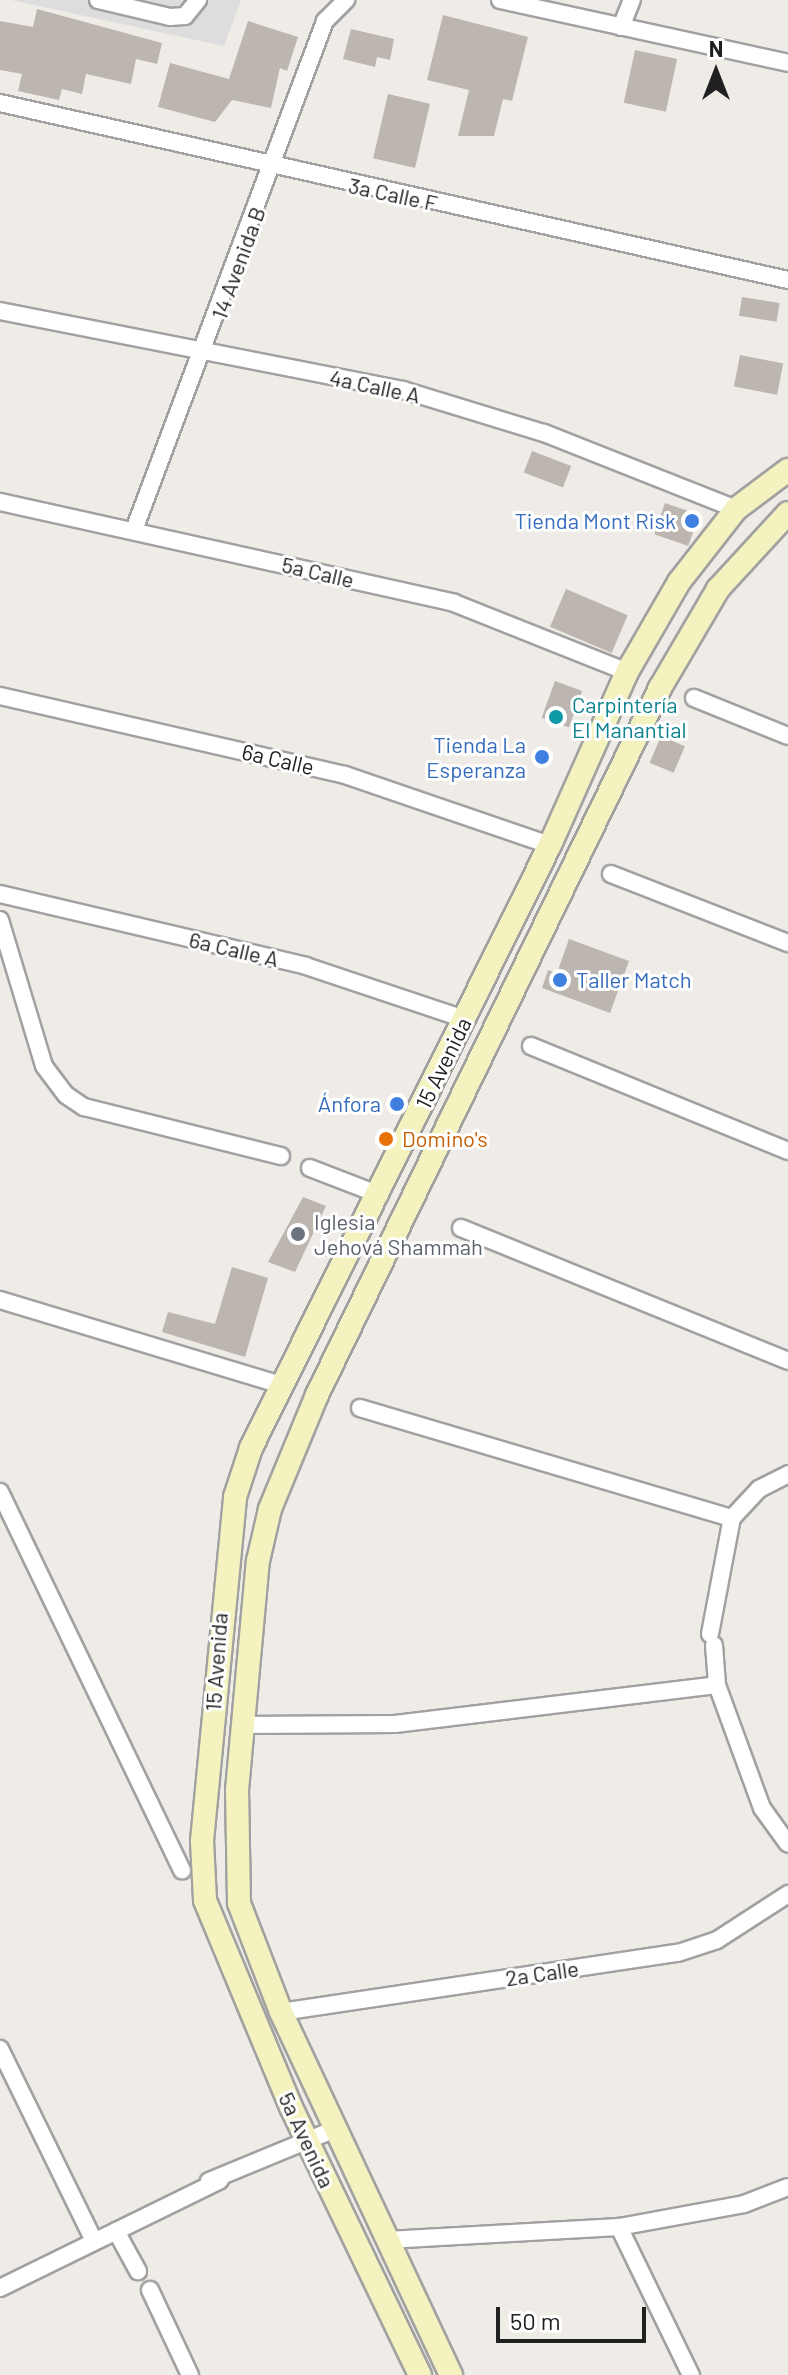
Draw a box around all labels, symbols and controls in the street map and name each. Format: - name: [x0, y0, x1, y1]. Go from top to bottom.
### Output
- north arrow: [676, 32, 756, 112]
- text: N: [709, 35, 723, 61]
- street label: 3a Calle F: [346, 172, 440, 216]
- street label: 14 Avenida B: [205, 203, 271, 323]
- street label: 4a Calle A: [327, 364, 423, 408]
- place label: Tienda Mont Risk: [514, 508, 676, 534]
- marker: Tienda Mont Risk: [683, 512, 701, 530]
- street label: 5a Calle: [279, 551, 357, 593]
- place label: Carpintería El Manantial: [572, 691, 687, 742]
- marker: Carpintería El Manantial: [547, 708, 565, 726]
- place label: Tienda La Esperanza: [426, 731, 526, 782]
- street label: 6a Calle: [239, 738, 317, 780]
- marker: Tienda La Esperanza: [533, 748, 551, 766]
- street label: 6a Calle A: [187, 926, 281, 972]
- place label: Taller Match: [576, 967, 692, 993]
- marker: Taller Match: [551, 971, 569, 989]
- street label: 15 Avenida: [410, 1013, 476, 1113]
- place label: Ánfora: [318, 1091, 381, 1117]
- marker: Ánfora: [388, 1095, 406, 1113]
- place label: Domino's: [402, 1126, 488, 1152]
- marker: Domino's: [377, 1130, 395, 1148]
- place label: Iglesia Jehová Shammah: [314, 1208, 483, 1260]
- marker: Iglesia Jehová Shammah: [289, 1225, 307, 1243]
- street label: 15 Avenida: [199, 1612, 233, 1712]
- street label: 2a Calle: [504, 1955, 580, 1991]
- street label: 5a Avenida: [273, 2088, 341, 2192]
- scale bar: [500, 2291, 650, 2341]
- text: 50 m: [510, 2306, 561, 2335]

